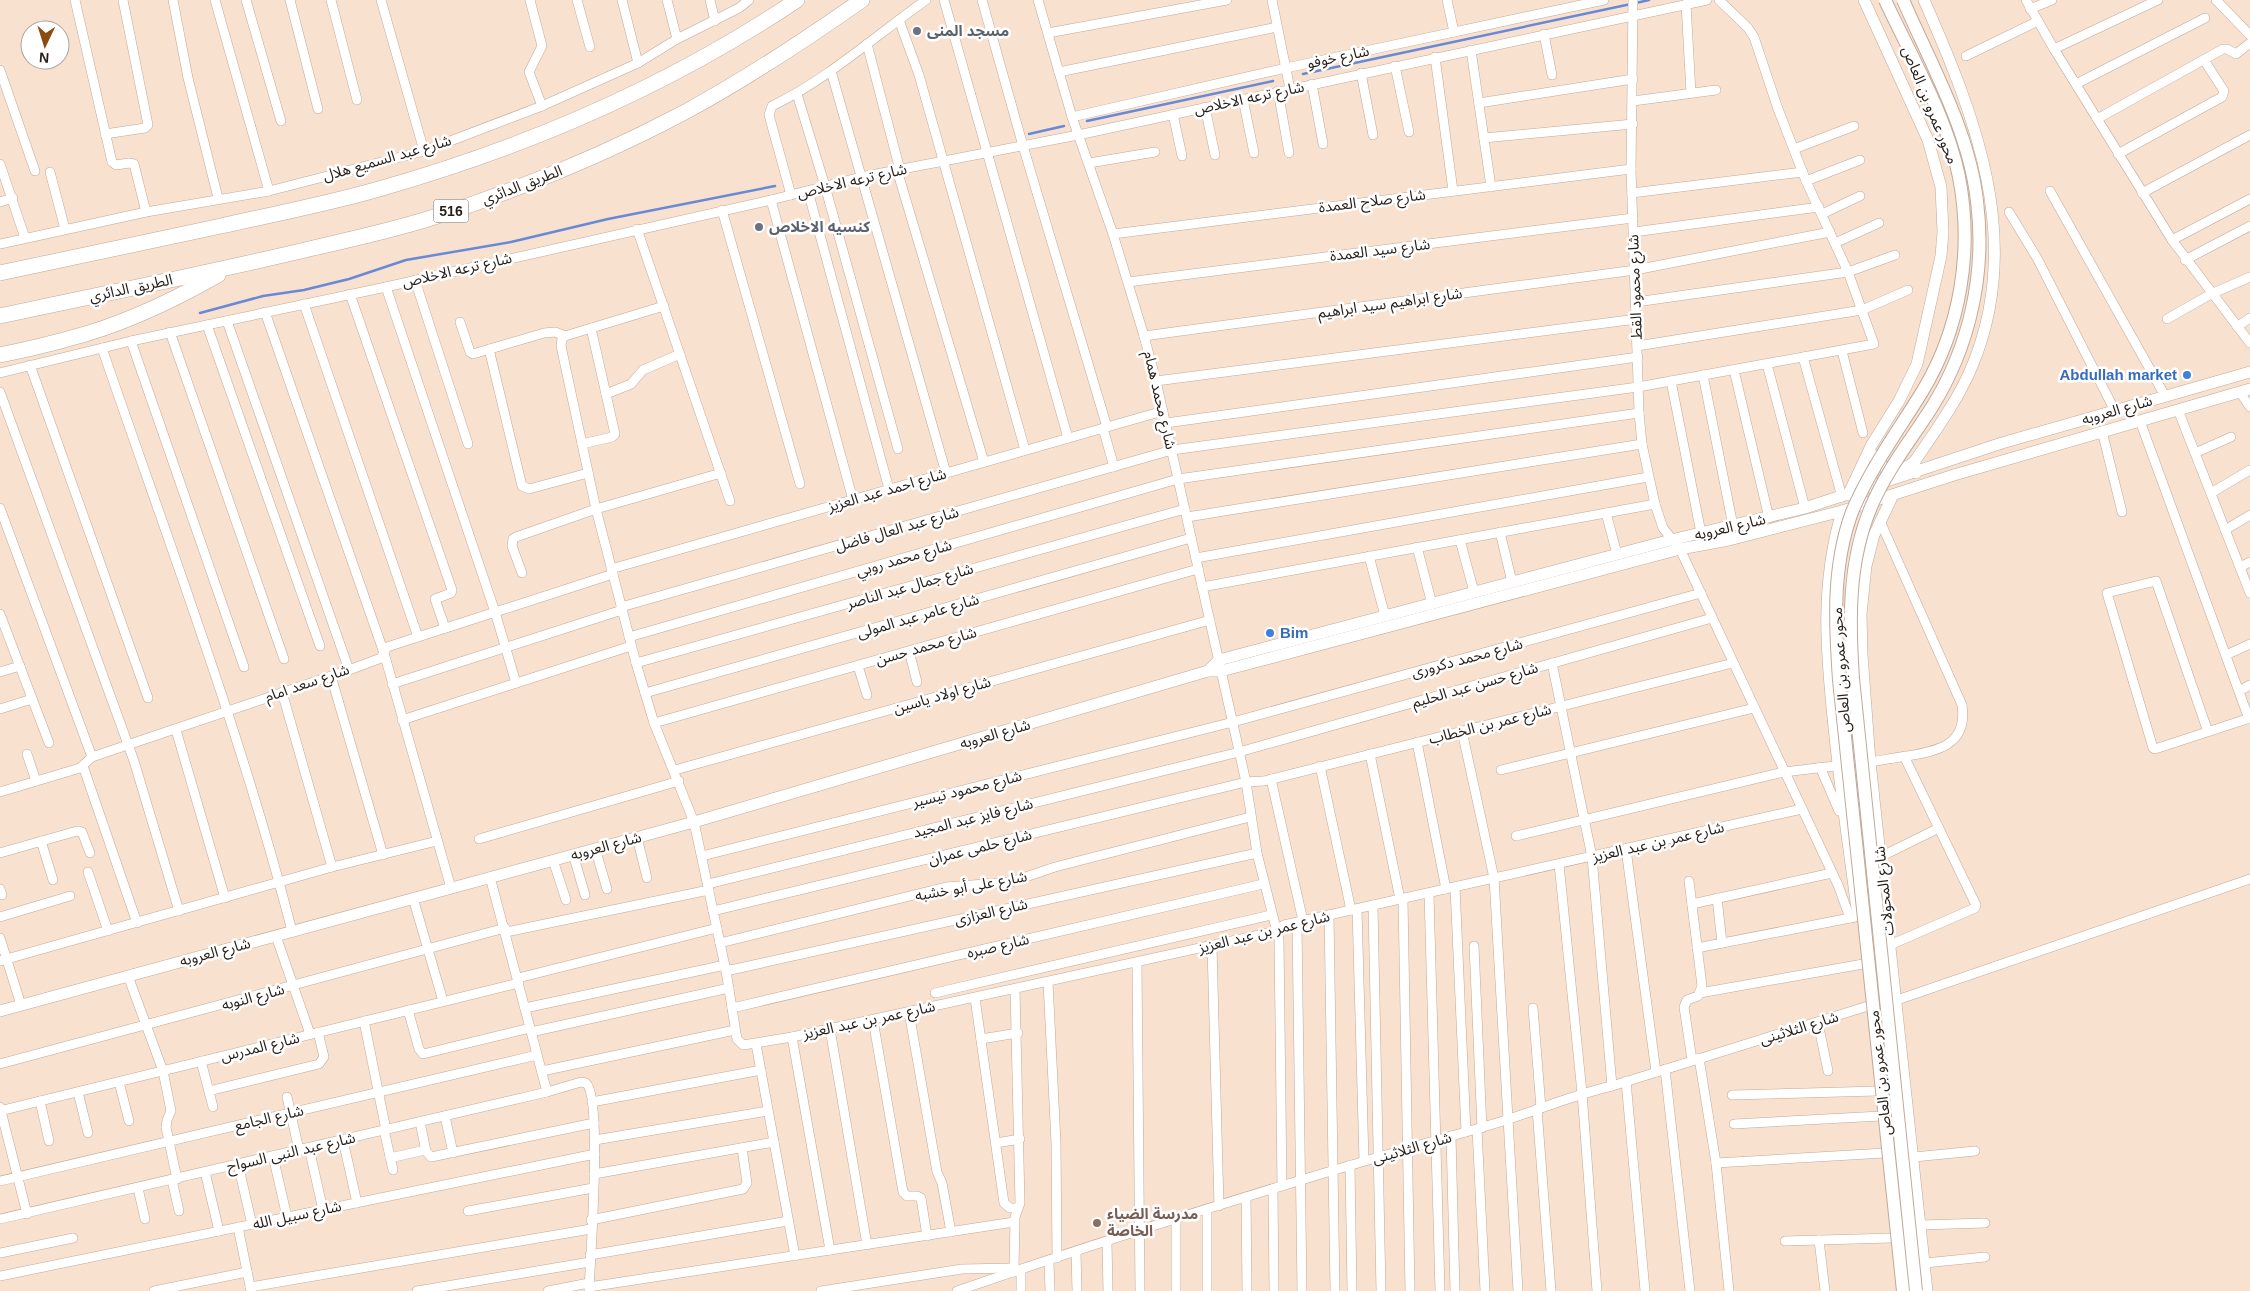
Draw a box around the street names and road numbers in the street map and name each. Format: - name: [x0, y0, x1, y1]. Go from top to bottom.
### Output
- street label: شارع خوفو: [1305, 42, 1372, 75]
- street label: محور عمرو بن العاص: [1898, 43, 1962, 167]
- street label: شارع ترعه الاخلاص: [1192, 77, 1307, 121]
- street label: شارع عبد السميع هلال: [321, 131, 454, 188]
- street label: شارع ترعه الاخلاص: [795, 160, 910, 205]
- street label: الطريق الدائري: [479, 161, 566, 211]
- street label: شارع صلاح العمدة: [1317, 185, 1427, 219]
- road number: 516: [434, 200, 468, 222]
- street label: شارع محمود القط: [1624, 234, 1649, 340]
- street label: شارع سيد العمدة: [1329, 235, 1432, 268]
- street label: شارع ترعه الاخلاص: [400, 249, 515, 294]
- street label: الطريق الدائري: [88, 270, 175, 308]
- street label: شارع ابراهيم سيد ابراهيم: [1317, 284, 1464, 325]
- street label: شارع محمد همام: [1137, 349, 1180, 452]
- street label: شارع العروبه: [2080, 391, 2155, 432]
- street label: شارع احمد عبد العزيز: [825, 464, 949, 519]
- street label: شارع عبد العال فاضل: [833, 503, 962, 558]
- street label: شارع العروبه: [1693, 510, 1768, 547]
- street label: شارع محمد روبي: [854, 536, 955, 583]
- street label: شارع جمال عبد الناصر: [844, 559, 977, 616]
- street label: شارع عامر عبد المولى: [855, 590, 982, 645]
- street label: محور عمرو بن العاص: [1828, 607, 1854, 733]
- street label: شارع محمد حسن: [873, 623, 980, 672]
- street label: شارع محمد دكرورى: [1409, 634, 1526, 684]
- street label: شارع حسن عبد الحليم: [1410, 658, 1541, 715]
- street label: شارع سعد امام: [262, 660, 353, 709]
- street label: شارع اولاد ياسين: [891, 672, 994, 720]
- street label: شارع عمر بن الخطاب: [1427, 700, 1554, 751]
- street label: شارع العروبه: [958, 715, 1033, 756]
- street label: شارع محمود تيسير: [909, 767, 1025, 814]
- street label: شارع فايز عبد المجيد: [911, 794, 1036, 845]
- street label: شارع عمر بن عبد العزيز: [1589, 818, 1727, 869]
- street label: شارع حلمى عمران: [926, 825, 1035, 871]
- street label: شارع العروبه: [569, 828, 644, 867]
- street label: شارع المحولات: [1870, 845, 1901, 937]
- street label: شارع على أبو خشبه: [914, 867, 1029, 908]
- street label: شارع العزازى: [953, 895, 1030, 932]
- street label: شارع عمر بن عبد العزيز: [1195, 907, 1333, 960]
- street label: شارع صبره: [965, 930, 1032, 965]
- street label: شارع العروبه: [178, 934, 253, 973]
- street label: شارع النوبه: [220, 980, 287, 1017]
- street label: شارع عمر بن عبد العزيز: [800, 997, 938, 1046]
- street label: شارع الثلاثينى: [1757, 1007, 1842, 1051]
- street label: محور عمرو بن العاص: [1864, 1010, 1896, 1136]
- street label: شارع المدرس: [219, 1028, 302, 1068]
- street label: شارع الجامع: [233, 1101, 306, 1138]
- street label: شارع عبد النبى السواح: [225, 1128, 358, 1179]
- street label: شارع الثلاثينى: [1370, 1128, 1455, 1171]
- street label: شارع سبيل الله: [251, 1197, 344, 1236]

